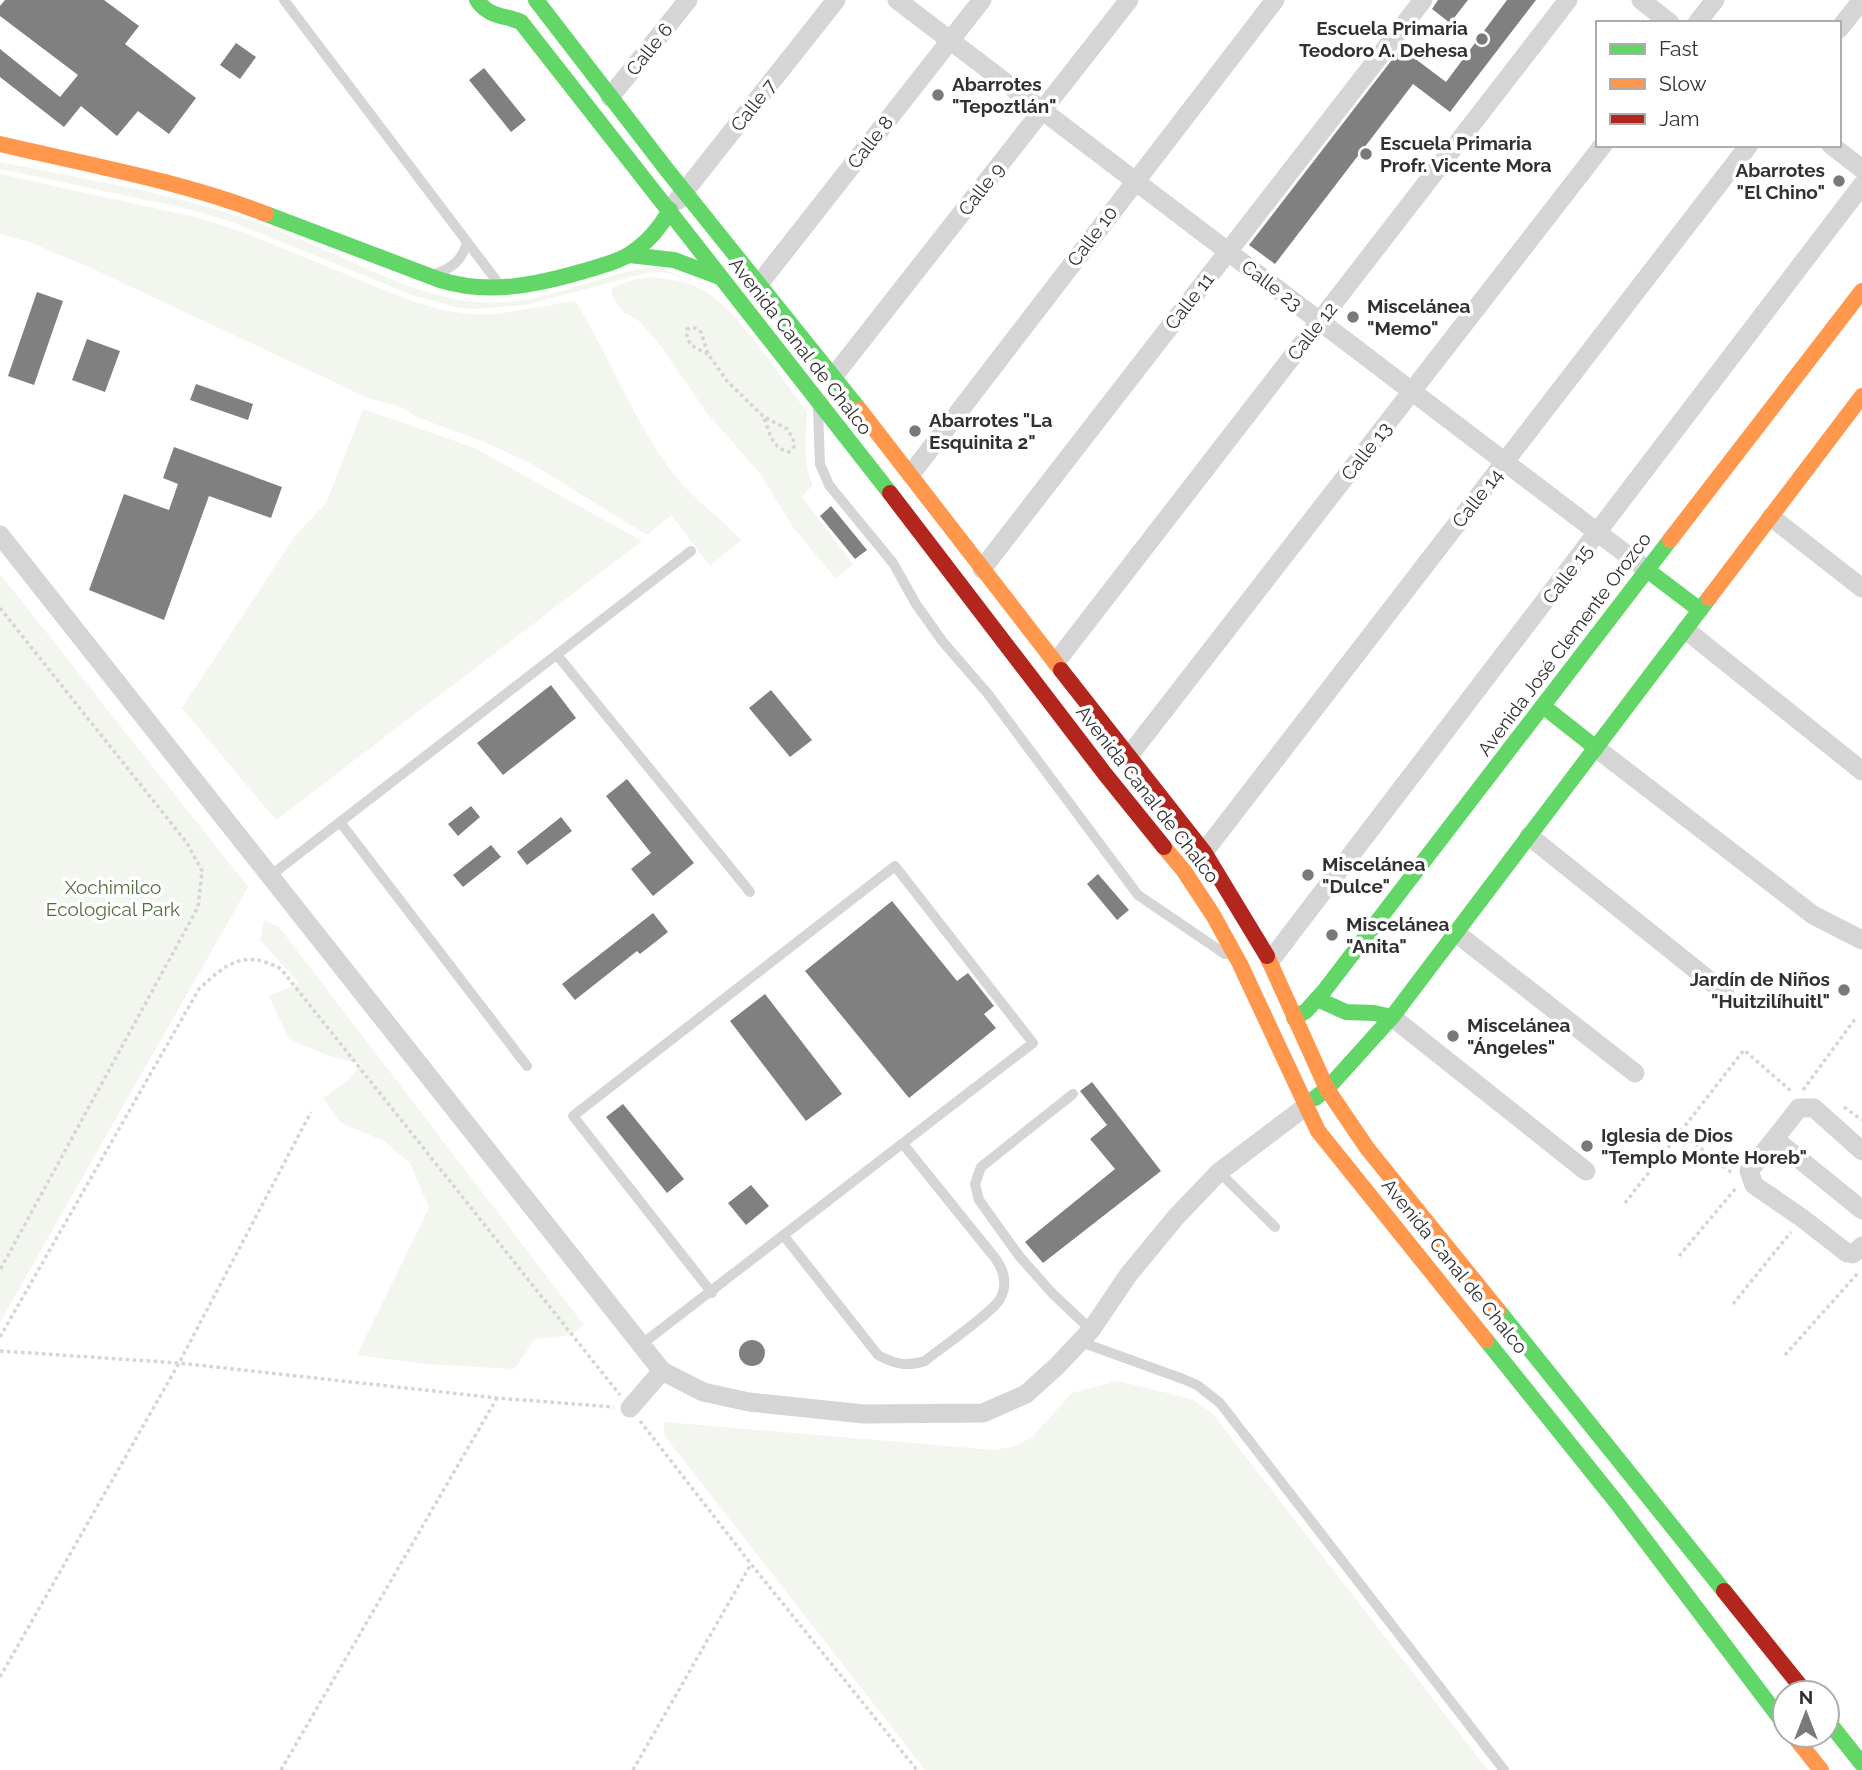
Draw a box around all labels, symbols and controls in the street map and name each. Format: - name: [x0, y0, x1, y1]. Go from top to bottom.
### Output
- place label: Escuela Primaria Teodoro A. Dehesa: [1299, 17, 1468, 61]
- street label: Calle 6: [621, 18, 677, 80]
- legend: [1596, 21, 1841, 147]
- marker: Escuela Primaria Teodoro A. Dehesa: [1474, 31, 1490, 47]
- text: Fast: [1659, 36, 1699, 61]
- text: Slow: [1659, 71, 1707, 96]
- place label: Abarrotes "Tepoztlán": [952, 73, 1056, 117]
- street label: Calle 7: [726, 75, 780, 135]
- marker: Abarrotes "Tepoztlán": [930, 87, 946, 103]
- text: Jam: [1659, 106, 1700, 131]
- street label: Calle 8: [843, 111, 897, 173]
- place label: Escuela Primaria Profr. Vicente Mora: [1380, 132, 1551, 176]
- marker: Escuela Primaria Profr. Vicente Mora: [1358, 146, 1374, 162]
- street label: Calle 9: [954, 158, 1008, 220]
- place label: Abarrotes "El Chino": [1735, 159, 1825, 203]
- marker: Abarrotes "El Chino": [1831, 173, 1847, 189]
- street label: Calle 10: [1062, 202, 1122, 270]
- street label: Avenida Canal de Chalco: [725, 253, 877, 439]
- street label: Calle 23: [1238, 255, 1306, 315]
- street label: Calle 11: [1160, 268, 1218, 334]
- place label: Miscelánea "Memo": [1367, 295, 1470, 339]
- street label: Calle 12: [1282, 298, 1342, 364]
- marker: Miscelánea "Memo": [1345, 309, 1361, 325]
- place label: Abarrotes "La Esquinita 2": [929, 409, 1052, 453]
- street label: Calle 13: [1336, 417, 1396, 485]
- marker: Abarrotes "La Esquinita 2": [907, 423, 923, 439]
- street label: Calle 14: [1447, 464, 1507, 532]
- street label: Avenida José Clemente Orozco: [1473, 528, 1655, 760]
- street label: Calle 15: [1538, 540, 1596, 608]
- street label: Avenida Canal de Chalco: [1072, 701, 1224, 887]
- place label: Miscelánea "Dulce": [1322, 853, 1425, 897]
- marker: Miscelánea "Dulce": [1300, 867, 1316, 883]
- park label: Xochimilco Ecological Park: [46, 876, 180, 920]
- place label: Miscelánea "Anita": [1346, 913, 1449, 957]
- marker: Miscelánea "Anita": [1324, 927, 1340, 943]
- place label: Jardín de Niños "Huitzilíhuitl": [1690, 968, 1830, 1012]
- marker: Jardín de Niños "Huitzilíhuitl": [1836, 982, 1852, 998]
- place label: Miscelánea "Ángeles": [1467, 1014, 1570, 1058]
- marker: Miscelánea "Ángeles": [1445, 1028, 1461, 1044]
- place label: Iglesia de Dios "Templo Monte Horeb": [1601, 1124, 1807, 1168]
- marker: Iglesia de Dios "Templo Monte Horeb": [1579, 1138, 1595, 1154]
- street label: Avenida Canal de Chalco: [1378, 1174, 1532, 1358]
- north arrow: [1771, 1679, 1841, 1749]
- text: N: [1799, 1686, 1813, 1708]

